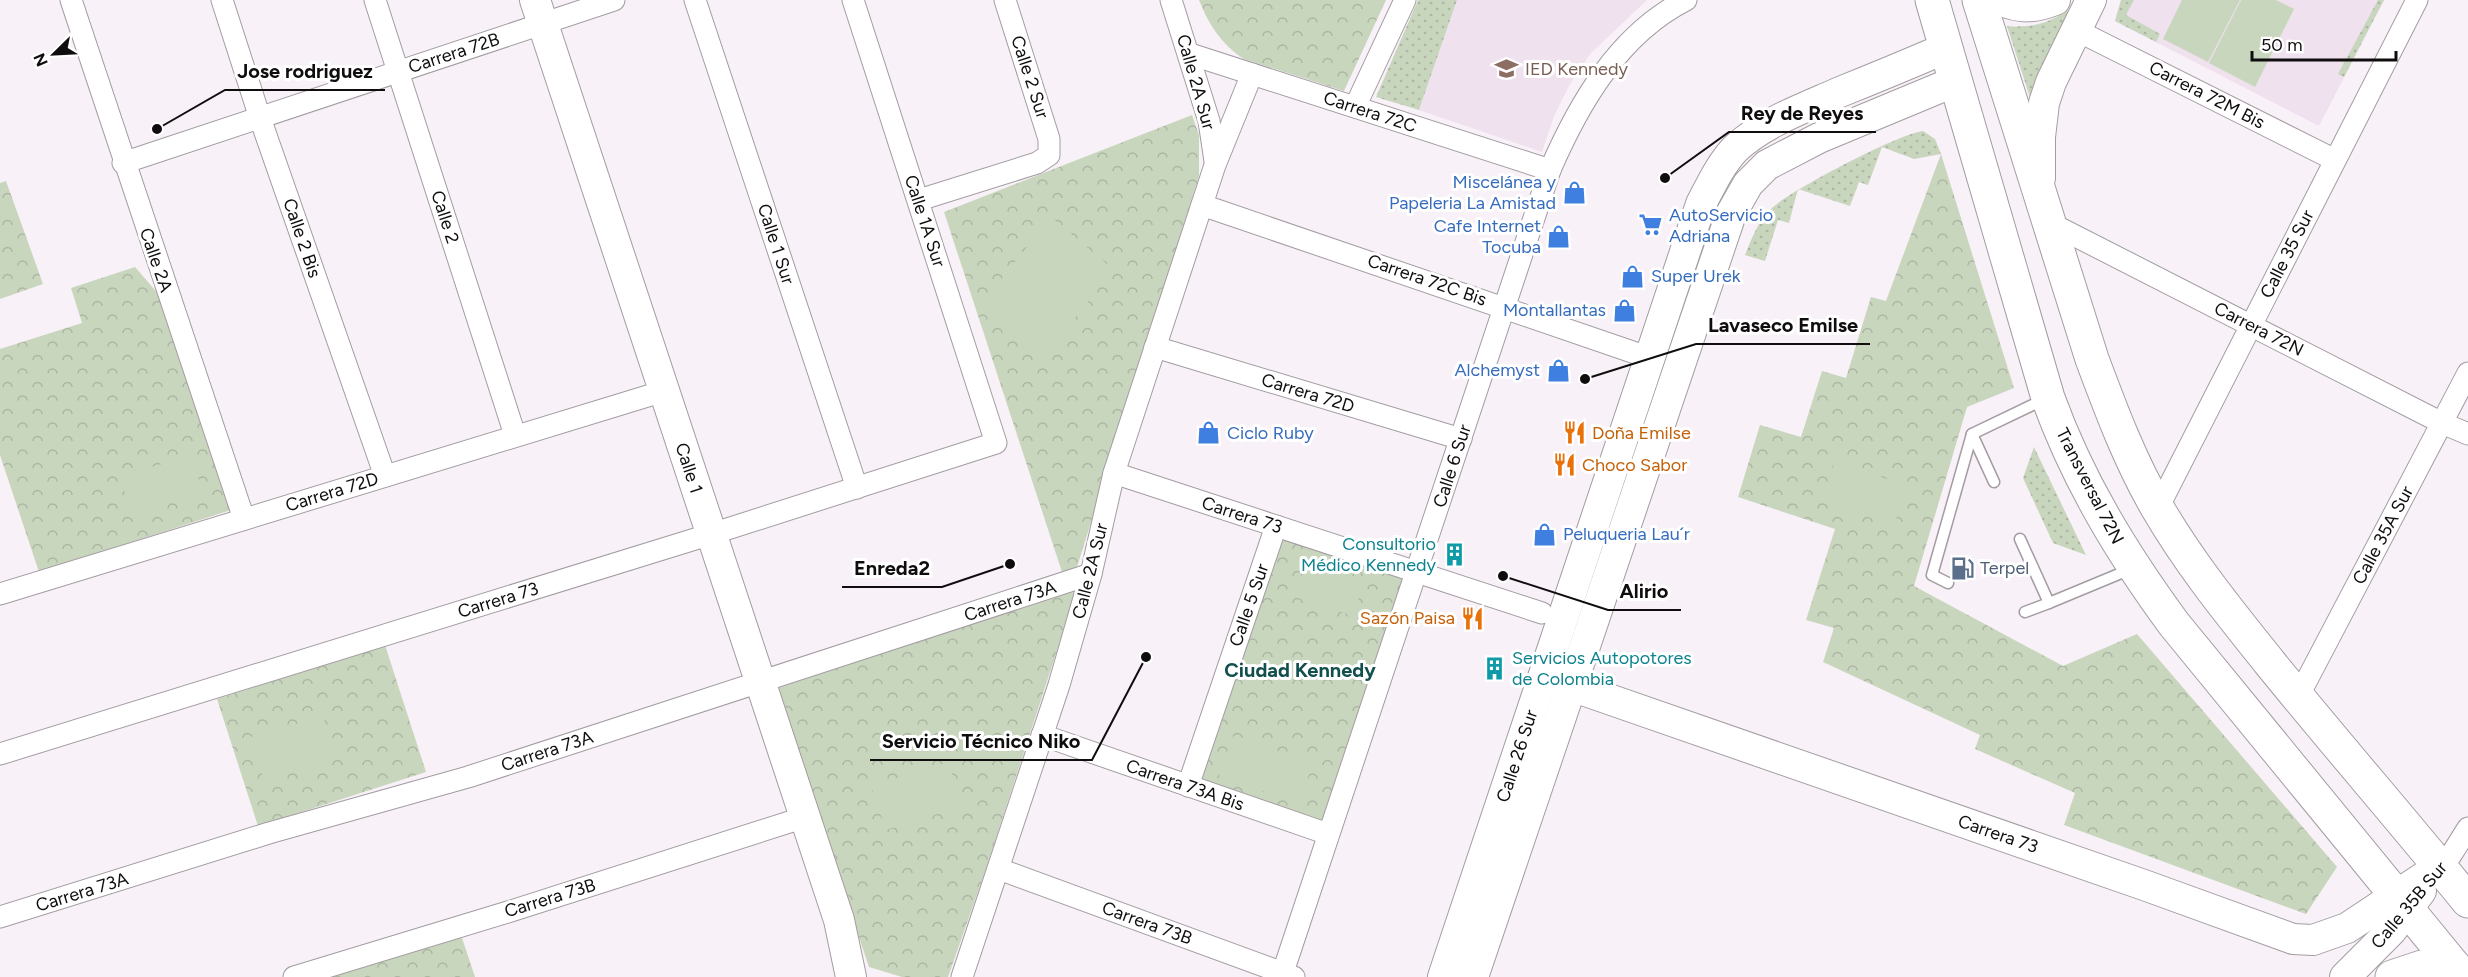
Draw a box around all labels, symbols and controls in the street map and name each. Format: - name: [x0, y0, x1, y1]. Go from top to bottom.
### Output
- north arrow: [24, 24, 84, 84]
- scale bar: [2252, 24, 2396, 62]
- street label: Carrera 72B: [406, 28, 502, 78]
- street label: Calle 2A Sur: [1172, 32, 1220, 132]
- street label: Calle 2 Sur: [1006, 33, 1054, 121]
- text: 50 m: [2261, 34, 2303, 56]
- text: N: [30, 50, 52, 69]
- callout: Jose rodriguez: [225, 52, 385, 90]
- school or university icon: IED Kennedy: [1494, 56, 1520, 82]
- street label: Carrera 72M Bis: [2146, 56, 2268, 134]
- place label: IED Kennedy: [1525, 58, 1628, 80]
- text: Jose rodriguez: [237, 59, 373, 83]
- street label: Carrera 72C: [1321, 87, 1419, 137]
- callout: Rey de Reyes: [1729, 94, 1876, 132]
- text: Rey de Reyes: [1741, 101, 1863, 125]
- place label: Miscelánea y Papeleria La Amistad: [1389, 171, 1557, 214]
- street label: Calle 1A Sur: [900, 172, 950, 270]
- shop icon: Miscelánea y Papeleria La Amistad: [1561, 179, 1587, 205]
- street label: Calle 2: [426, 188, 464, 246]
- street label: Calle 2 Bis: [278, 195, 326, 281]
- street label: Calle 1 Sur: [753, 201, 799, 287]
- place label: AutoServicio Adriana: [1669, 204, 1773, 247]
- street label: Calle 35 Sur: [2255, 206, 2319, 302]
- supermarket icon: AutoServicio Adriana: [1638, 212, 1664, 238]
- place label: Cafe Internet Tocuba: [1434, 215, 1541, 258]
- shop icon: Cafe Internet Tocuba: [1546, 223, 1572, 249]
- street label: Calle 2A: [135, 225, 177, 295]
- street label: Carrera 72C Bis: [1365, 249, 1489, 311]
- shop icon: Super Urek: [1620, 263, 1646, 289]
- place label: Super Urek: [1651, 265, 1741, 287]
- shop icon: Montallantas: [1611, 297, 1637, 323]
- street label: Carrera 72N: [2211, 297, 2307, 361]
- place label: Montallantas: [1503, 299, 1606, 321]
- callout: Lavaseco Emilse: [1696, 306, 1870, 344]
- text: Lavaseco Emilse: [1708, 313, 1858, 337]
- shop icon: Alchemyst: [1545, 357, 1571, 383]
- place label: Alchemyst: [1454, 359, 1540, 381]
- street label: Carrera 72D: [1259, 368, 1357, 418]
- shop icon: Ciclo Ruby: [1196, 420, 1222, 446]
- restaurant icon: Doña Emilse: [1561, 420, 1587, 446]
- place label: Ciclo Ruby: [1227, 422, 1314, 444]
- street label: Calle 6 Sur: [1428, 422, 1476, 510]
- place label: Doña Emilse: [1592, 422, 1691, 444]
- street label: Transversal 72N: [2051, 424, 2129, 548]
- street label: Calle 1: [671, 440, 707, 496]
- restaurant icon: Choco Sabor: [1551, 452, 1577, 478]
- place label: Choco Sabor: [1582, 454, 1687, 476]
- street label: Carrera 72D: [283, 467, 381, 517]
- street label: Calle 35A Sur: [2348, 482, 2418, 588]
- street label: Carrera 73: [1199, 492, 1285, 538]
- street label: Calle 2A Sur: [1067, 521, 1113, 621]
- shop icon: Peluqueria Lau´r: [1532, 521, 1558, 547]
- place label: Peluqueria Lau´r: [1563, 523, 1690, 545]
- place label: Consultorio Médico Kennedy: [1301, 533, 1437, 576]
- building icon: Consultorio Médico Kennedy: [1441, 541, 1467, 567]
- callout: Enreda2: [842, 549, 942, 587]
- fuel station icon: Terpel: [1949, 555, 1975, 581]
- text: Enreda2: [854, 556, 930, 580]
- place label: Terpel: [1980, 557, 2029, 579]
- street label: Calle 5 Sur: [1225, 561, 1273, 649]
- callout: Alirio: [1608, 572, 1681, 610]
- street label: Carrera 73A: [961, 576, 1059, 626]
- street label: Carrera 73: [455, 577, 541, 623]
- text: Alirio: [1620, 579, 1669, 603]
- restaurant icon: Sazón Paisa: [1460, 605, 1486, 631]
- place label: Sazón Paisa: [1360, 607, 1455, 629]
- place label: Servicios Autopotores de Colombia: [1512, 647, 1692, 690]
- building icon: Servicios Autopotores de Colombia: [1481, 655, 1507, 681]
- district label: Ciudad Kennedy: [1224, 658, 1376, 682]
- street label: Calle 26 Sur: [1492, 707, 1542, 805]
- callout: Servicio Técnico Niko: [870, 722, 1092, 760]
- street label: Carrera 73A: [498, 726, 596, 776]
- text: Servicio Técnico Niko: [882, 729, 1081, 753]
- street label: Carrera 73A Bis: [1123, 754, 1247, 816]
- street label: Carrera 73: [1955, 810, 2041, 858]
- street label: Calle 35B Sur: [2366, 857, 2452, 953]
- street label: Carrera 73A: [33, 868, 131, 916]
- street label: Carrera 73B: [502, 874, 598, 922]
- street label: Carrera 73B: [1099, 897, 1195, 949]

